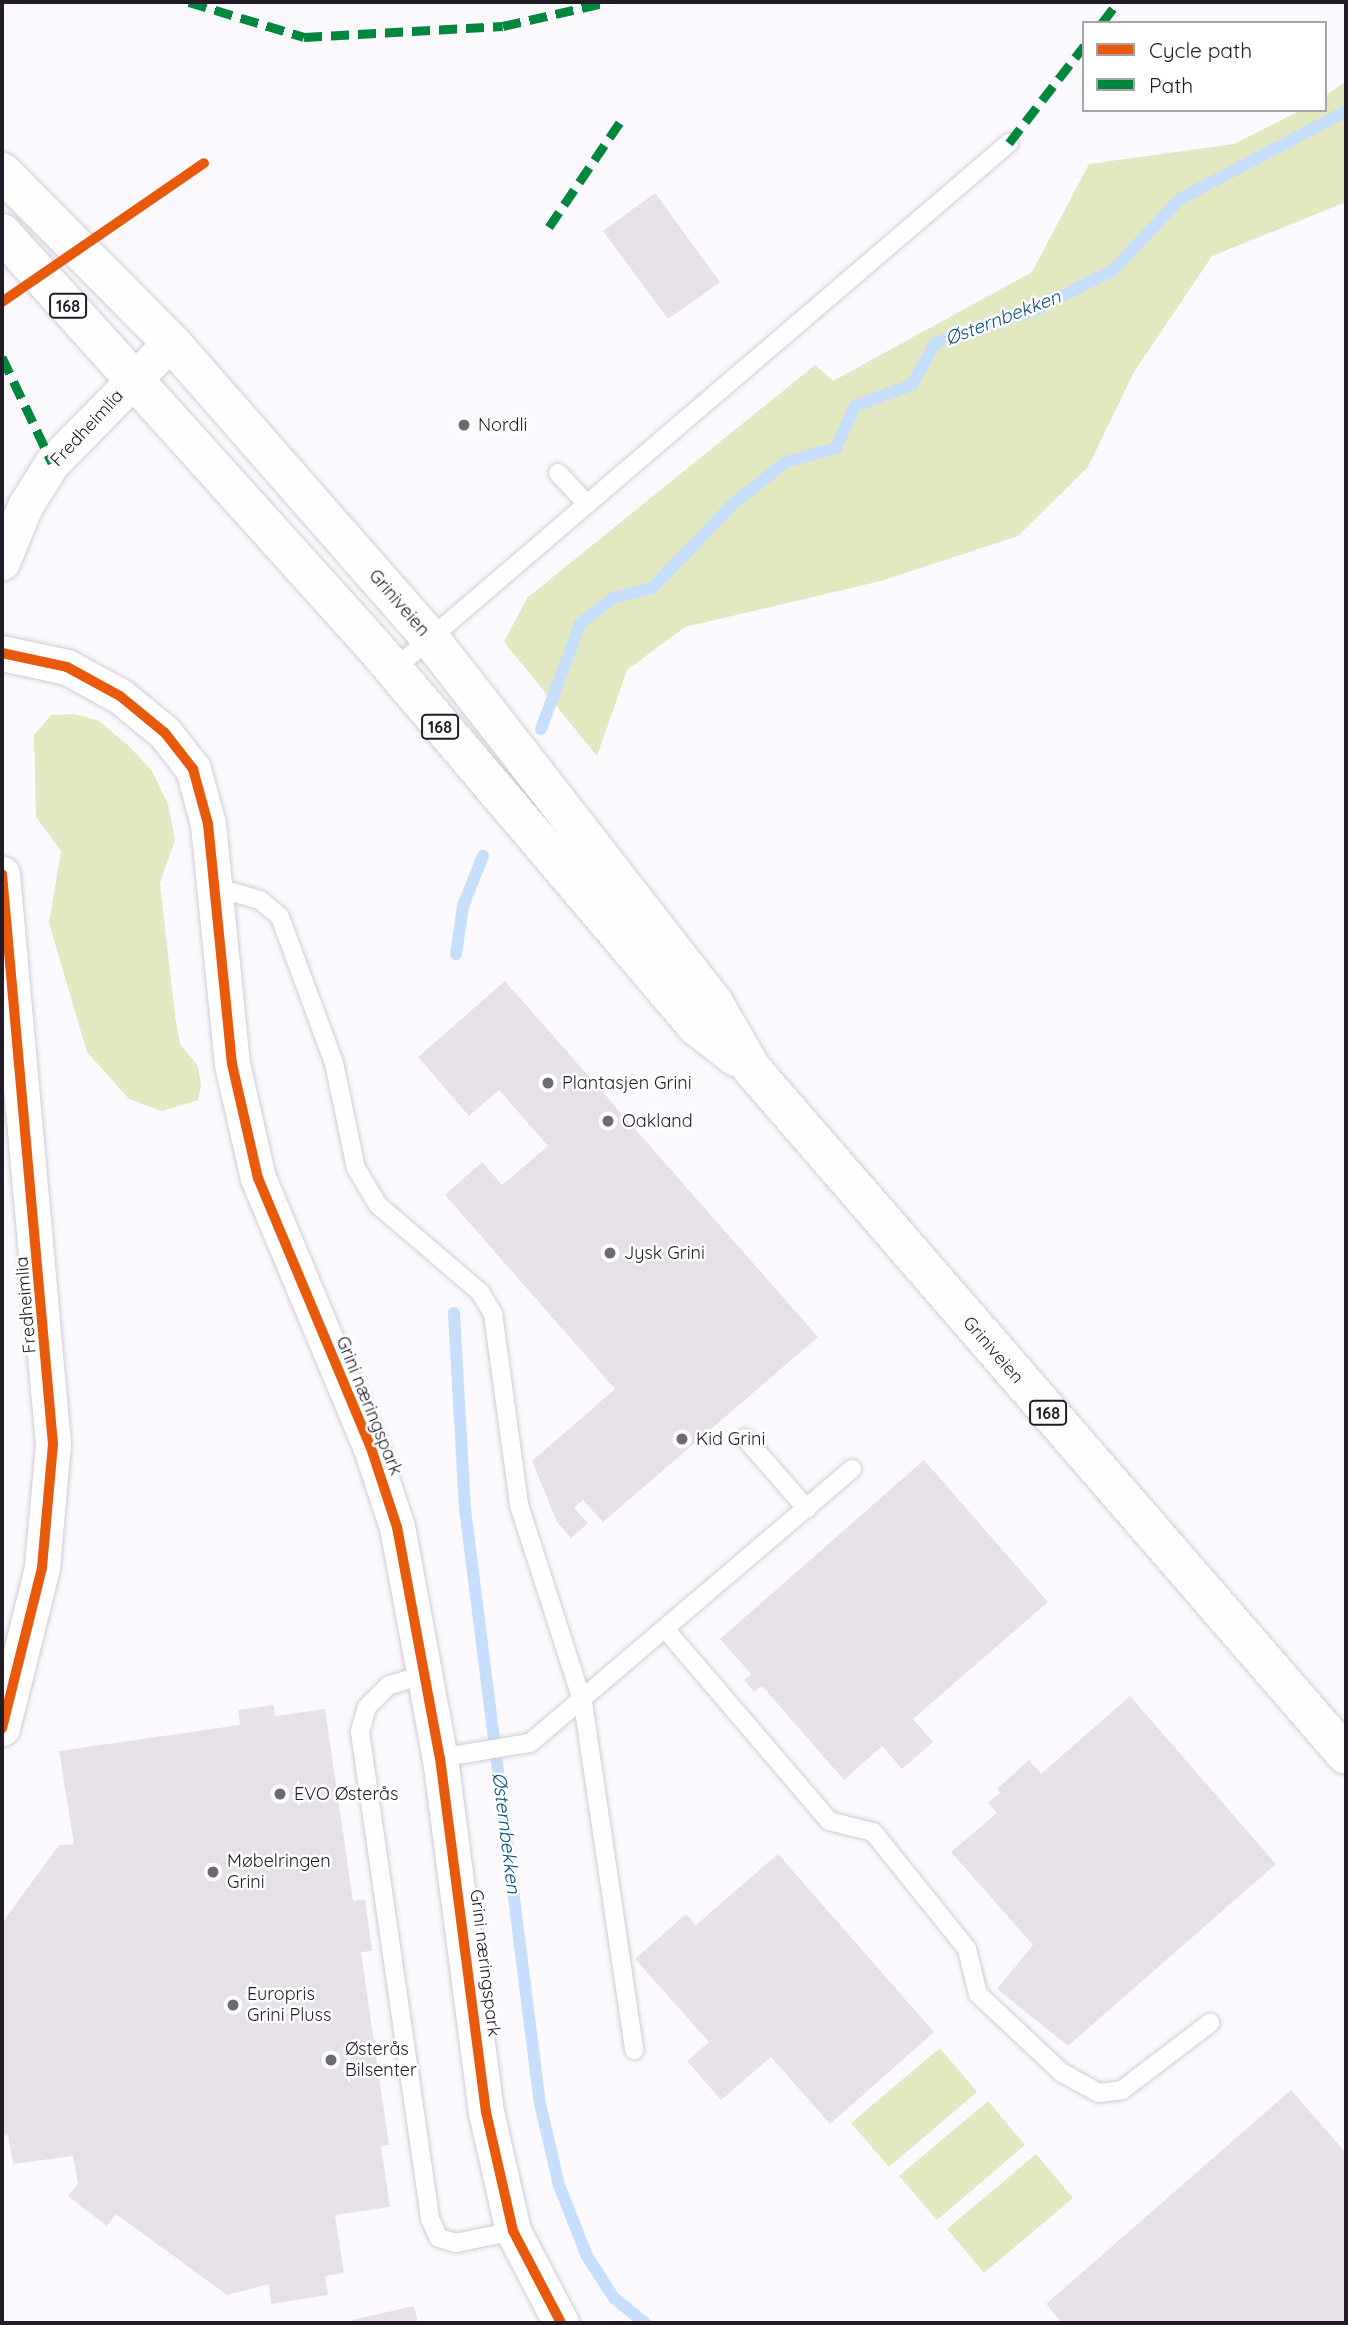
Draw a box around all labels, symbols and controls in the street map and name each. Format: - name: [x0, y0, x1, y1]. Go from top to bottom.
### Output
- legend: [1082, 21, 1327, 112]
- text: Cycle path: [1149, 37, 1252, 63]
- text: Path: [1149, 72, 1193, 98]
- water label: Østernbekken: [942, 286, 1064, 350]
- road number: 168: [49, 294, 87, 318]
- street label: Fredheimlia: [46, 385, 128, 471]
- place label: Nordli: [478, 414, 527, 436]
- marker: Nordli: [456, 417, 472, 433]
- street label: Griniveien: [364, 565, 434, 641]
- road number: 168: [421, 714, 459, 740]
- place label: Plantasjen Grini: [562, 1072, 692, 1094]
- marker: Plantasjen Grini: [540, 1075, 556, 1091]
- place label: Oakland: [622, 1110, 693, 1132]
- marker: Oakland: [600, 1113, 616, 1129]
- place label: Jysk Grini: [624, 1242, 705, 1264]
- marker: Jysk Grini: [602, 1245, 618, 1261]
- street label: Fredheimlia: [11, 1256, 41, 1354]
- street label: Griniveien: [958, 1312, 1028, 1388]
- street label: Grini næringspark: [331, 1333, 407, 1479]
- road number: 168: [1029, 1400, 1067, 1426]
- place label: Kid Grini: [696, 1428, 765, 1450]
- marker: Kid Grini: [674, 1431, 690, 1447]
- water label: Østernbekken: [487, 1771, 525, 1895]
- place label: EVO Østerås: [294, 1783, 398, 1805]
- marker: EVO Østerås: [272, 1786, 288, 1802]
- place label: Møbelringen Grini: [227, 1851, 331, 1894]
- marker: Møbelringen Grini: [205, 1864, 221, 1880]
- street label: Grini næringspark: [465, 1888, 505, 2038]
- place label: Europris Grini Pluss: [247, 1984, 331, 2026]
- marker: Europris Grini Pluss: [225, 1997, 241, 2013]
- place label: Østerås Bilsenter: [345, 2039, 417, 2082]
- marker: Østerås Bilsenter: [323, 2052, 339, 2068]

